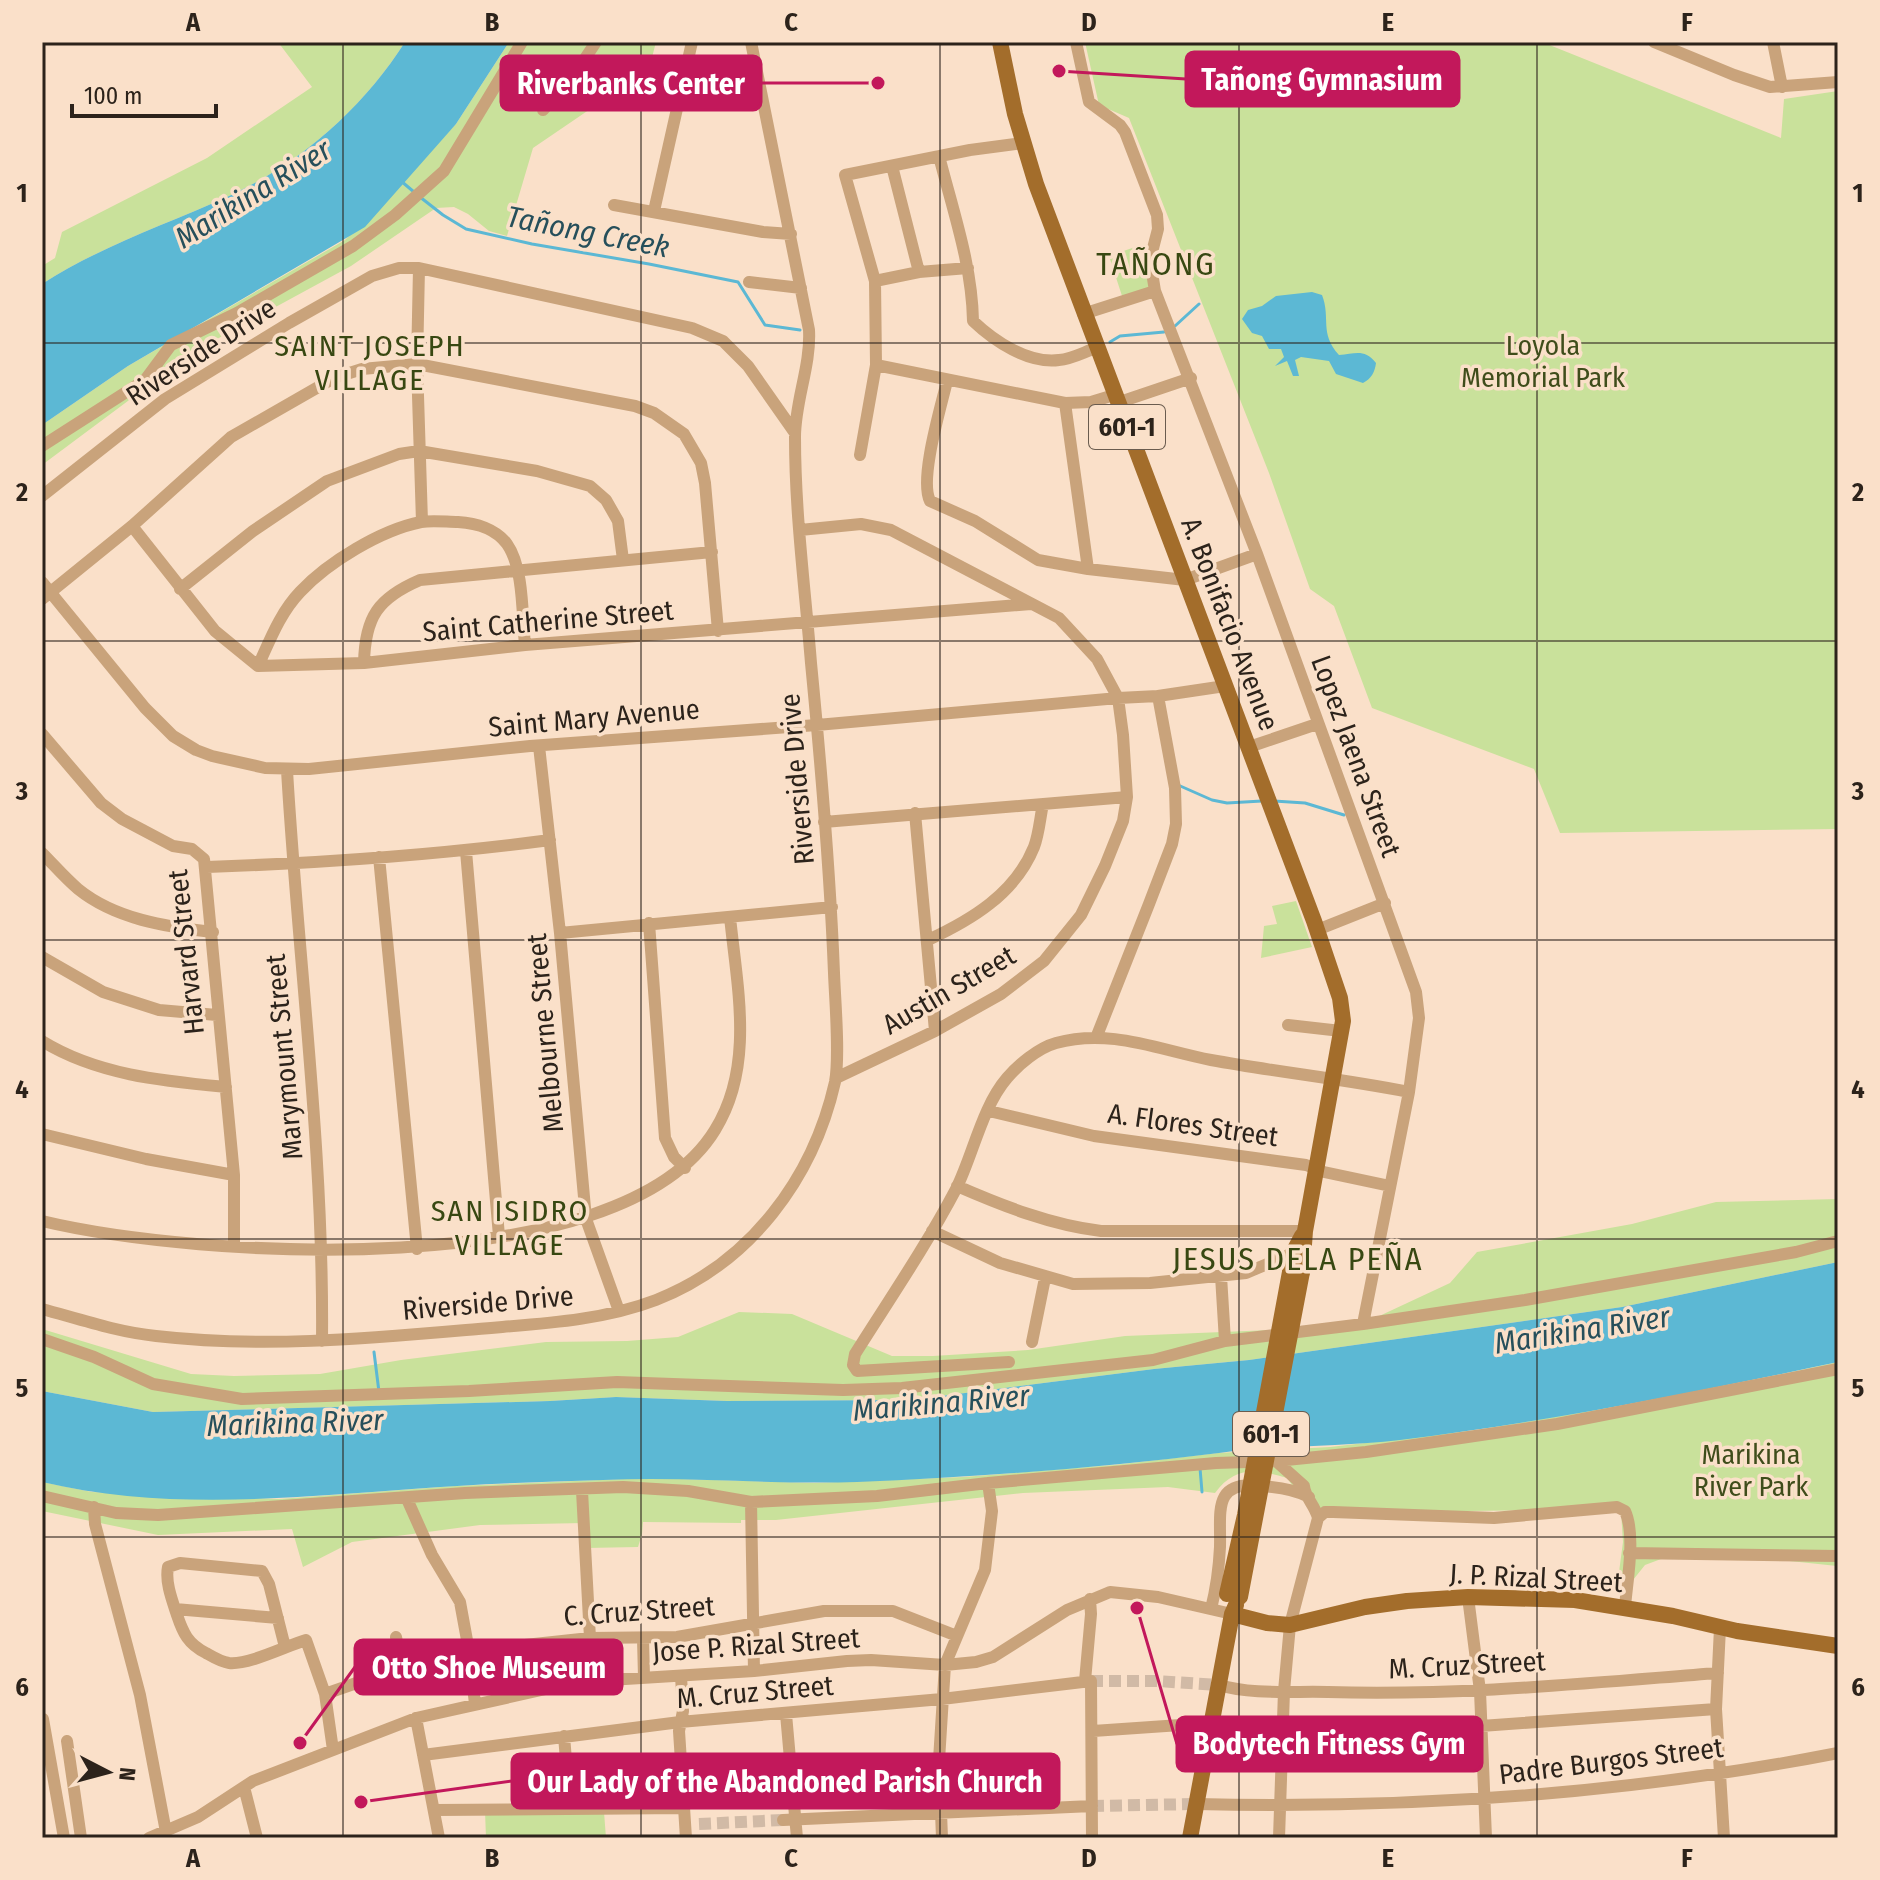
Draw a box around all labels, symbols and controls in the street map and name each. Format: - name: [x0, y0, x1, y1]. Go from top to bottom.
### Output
- text: A: [185, 7, 201, 38]
- text: B: [485, 7, 500, 38]
- text: C: [784, 7, 798, 38]
- text: D: [1081, 7, 1097, 38]
- text: E: [1382, 7, 1394, 38]
- text: F: [1681, 7, 1693, 38]
- callout: Tañong Gymnasium: [1186, 52, 1459, 106]
- callout: Riverbanks Center: [501, 56, 761, 110]
- text: Tañong Gymnasium: [1201, 62, 1443, 98]
- text: Riverbanks Center: [517, 66, 746, 102]
- scale bar: [72, 68, 216, 118]
- text: 100 m: [84, 82, 142, 110]
- water label: Marikina River: [168, 131, 339, 256]
- text: 1: [17, 178, 28, 209]
- text: 1: [1853, 178, 1864, 209]
- water label: Tañong Creek: [504, 199, 672, 265]
- district label: TAÑONG: [1096, 245, 1216, 283]
- street label: Riverside Drive: [120, 291, 282, 413]
- district label: SAINT JOSEPH VILLAGE: [274, 328, 466, 398]
- park label: Loyola Memorial Park: [1461, 329, 1626, 394]
- road number: 601-1: [1089, 405, 1165, 449]
- text: 2: [15, 477, 28, 508]
- text: 2: [1851, 477, 1864, 508]
- street label: A. Bonifacio Avenue: [1174, 513, 1286, 735]
- street label: Saint Catherine Street: [421, 594, 676, 648]
- street label: Lopez Jaena Street: [1304, 651, 1408, 862]
- street label: Saint Mary Avenue: [487, 692, 701, 744]
- street label: Riverside Drive: [773, 692, 821, 866]
- text: 3: [15, 776, 28, 807]
- text: 3: [1851, 776, 1864, 807]
- street label: Harvard Street: [161, 867, 211, 1036]
- street label: Melbourne Street: [520, 932, 570, 1134]
- street label: Austin Street: [877, 938, 1022, 1041]
- street label: Marymount Street: [259, 952, 309, 1161]
- text: 4: [15, 1074, 29, 1105]
- text: 4: [1851, 1074, 1865, 1105]
- street label: A. Flores Street: [1106, 1097, 1281, 1153]
- district label: SAN ISIDRO VILLAGE: [431, 1193, 589, 1263]
- district label: JESUS DELA PEÑA: [1172, 1240, 1424, 1278]
- street label: Riverside Drive: [401, 1279, 575, 1327]
- water label: Marikina River: [1492, 1298, 1674, 1362]
- text: 5: [16, 1373, 29, 1404]
- text: 5: [1852, 1373, 1865, 1404]
- water label: Marikina River: [851, 1377, 1032, 1429]
- water label: Marikina River: [206, 1402, 386, 1444]
- road number: 601-1: [1233, 1412, 1309, 1456]
- park label: Marikina River Park: [1694, 1438, 1809, 1503]
- street label: J. P. Rizal Street: [1449, 1557, 1624, 1599]
- street label: C. Cruz Street: [562, 1589, 717, 1633]
- street label: Jose P. Rizal Street: [651, 1621, 862, 1669]
- callout: Otto Shoe Museum: [355, 1640, 622, 1694]
- street label: M. Cruz Street: [1388, 1644, 1547, 1686]
- text: Otto Shoe Museum: [372, 1650, 606, 1686]
- street label: M. Cruz Street: [675, 1669, 836, 1715]
- text: 6: [15, 1672, 29, 1703]
- text: 6: [1851, 1672, 1865, 1703]
- callout: Bodytech Fitness Gym: [1177, 1717, 1482, 1771]
- text: Bodytech Fitness Gym: [1193, 1726, 1465, 1762]
- street label: Padre Burgos Street: [1497, 1731, 1726, 1791]
- north arrow: [68, 1732, 148, 1812]
- callout: Our Lady of the Abandoned Parish Church: [512, 1754, 1059, 1808]
- text: Our Lady of the Abandoned Parish Church: [527, 1764, 1043, 1800]
- text: N: [113, 1766, 142, 1782]
- text: A: [185, 1843, 201, 1874]
- text: B: [485, 1843, 500, 1874]
- text: C: [784, 1843, 798, 1874]
- text: D: [1081, 1843, 1097, 1874]
- text: E: [1382, 1843, 1394, 1874]
- text: F: [1681, 1843, 1693, 1874]

